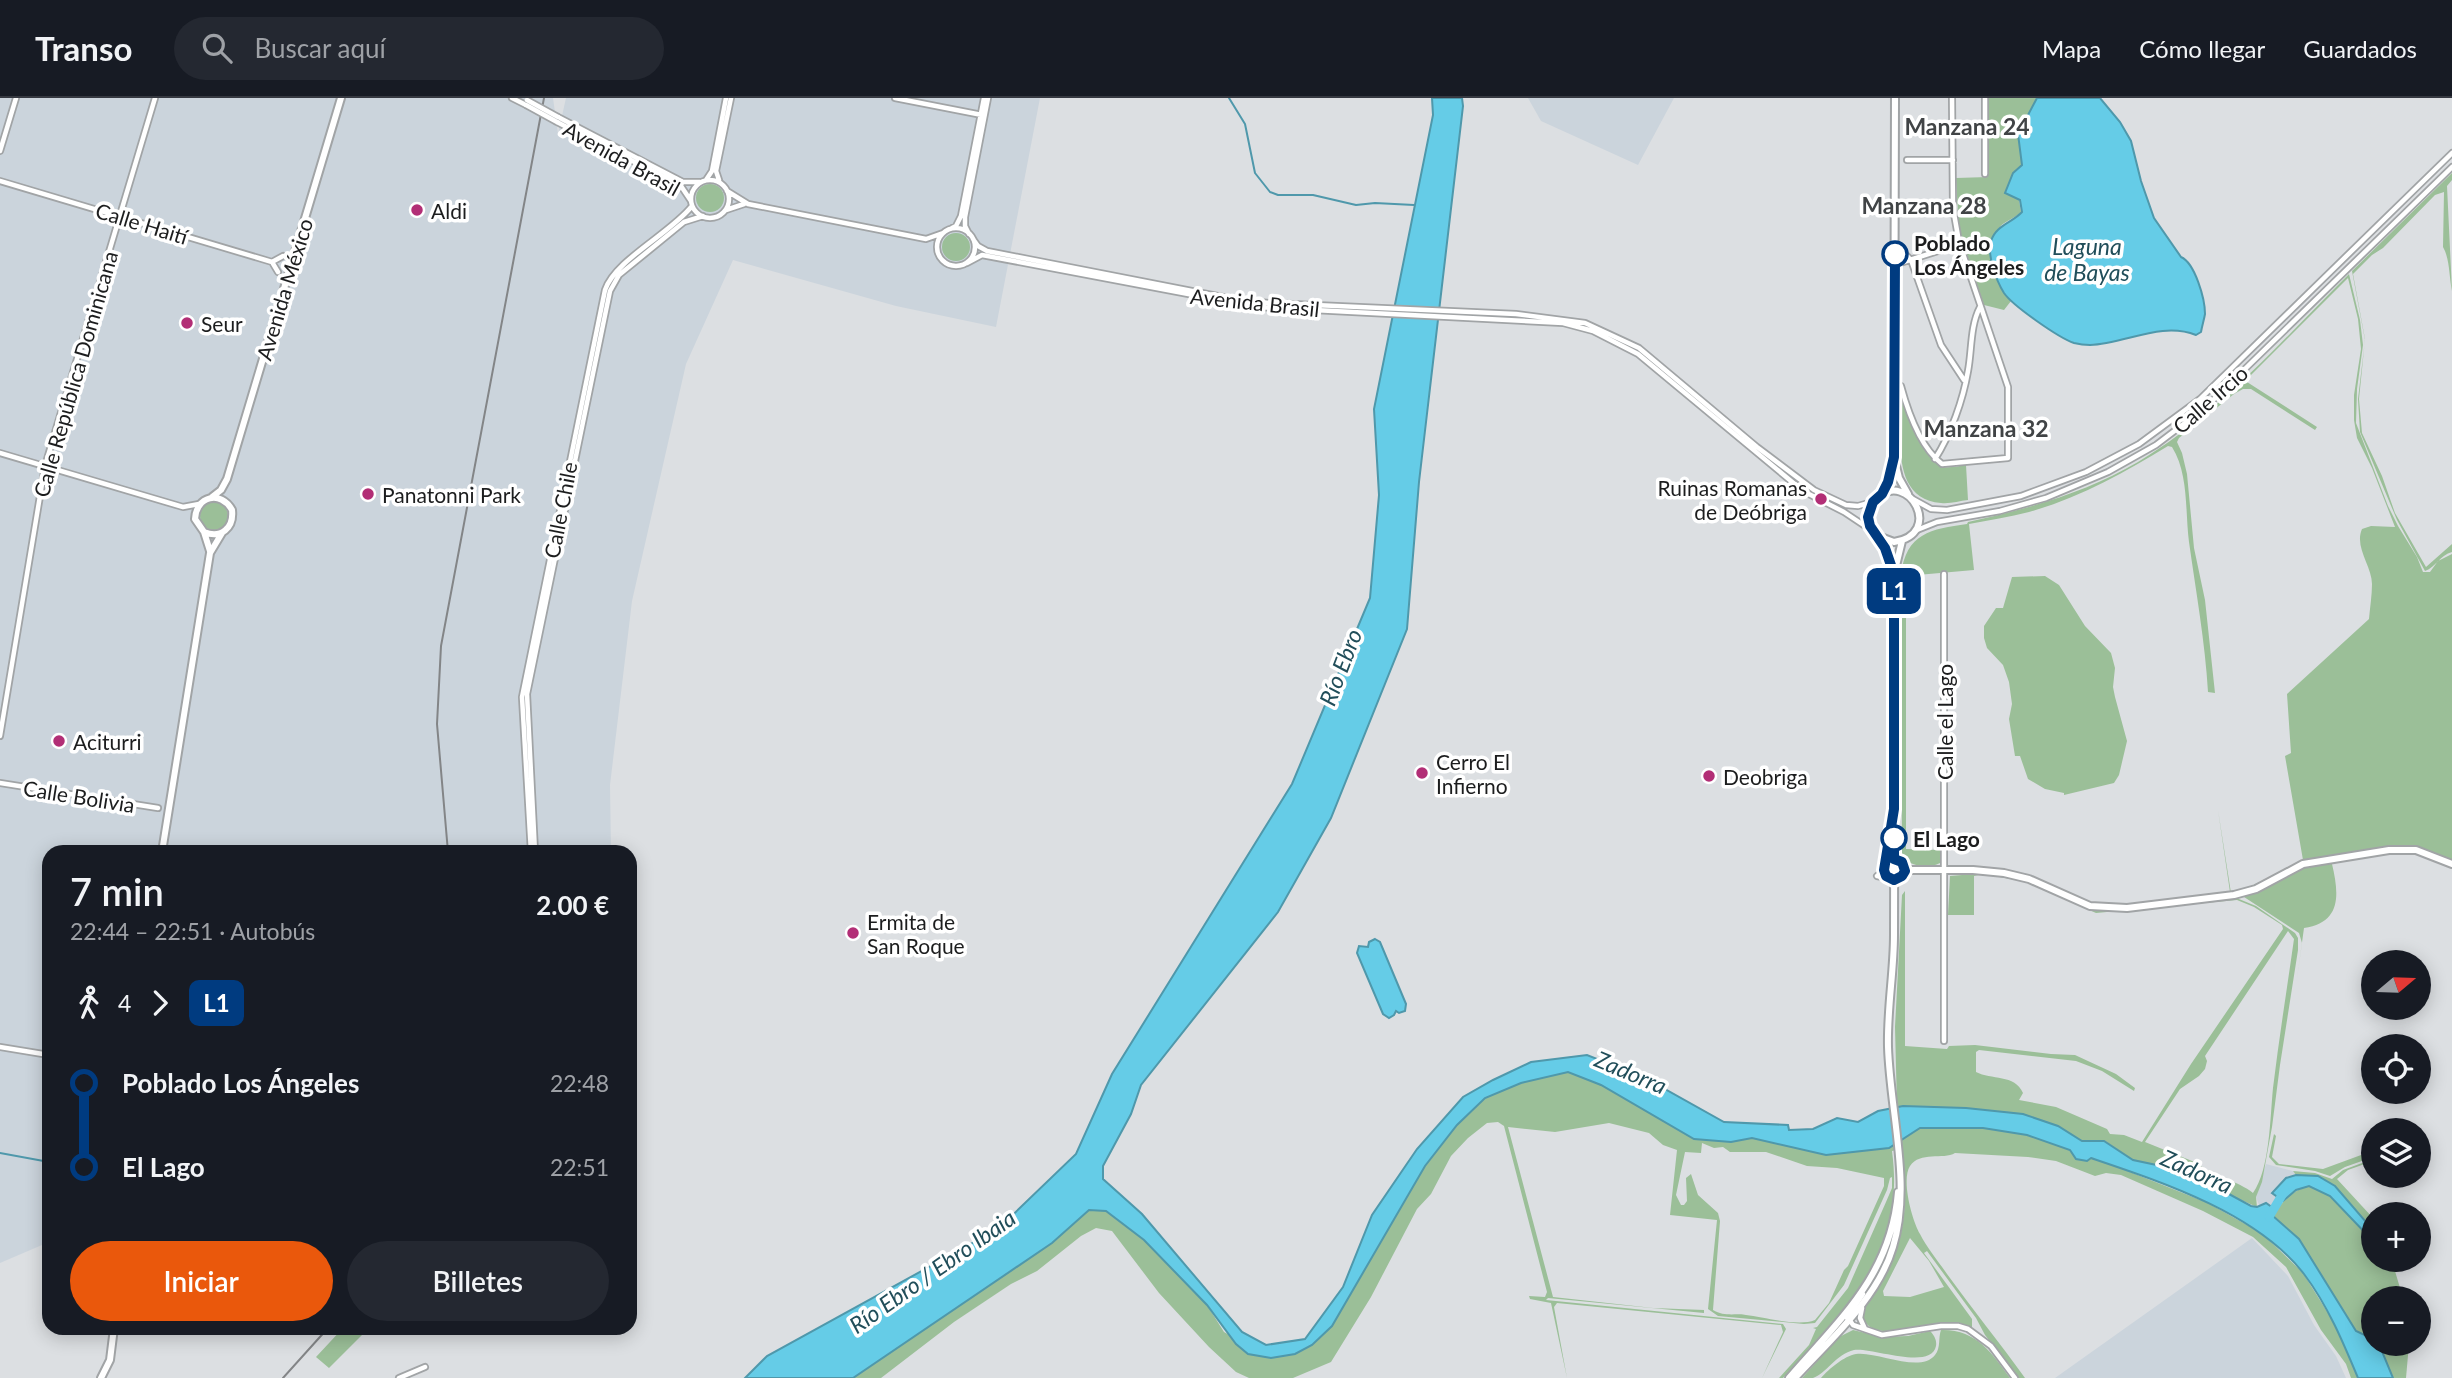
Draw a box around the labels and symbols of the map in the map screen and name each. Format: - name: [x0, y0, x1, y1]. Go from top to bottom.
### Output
- district label: Manzana 24: [1904, 112, 2030, 140]
- street label: Avenida Brasil: [559, 116, 685, 200]
- district label: Manzana 28: [1861, 191, 1987, 219]
- street label: Calle Haití: [93, 197, 192, 249]
- place label: Aldi: [431, 198, 467, 223]
- marker: Aldi: [409, 202, 425, 218]
- street label: Avenida México: [251, 215, 317, 363]
- place label: Poblado Los Ángeles: [1914, 230, 2024, 279]
- water label: Laguna de Bayas: [2044, 232, 2130, 286]
- marker: Poblado Los Ángeles: [1882, 241, 1908, 267]
- street label: Calle República Dominicana: [28, 248, 122, 500]
- street label: Avenida Brasil: [1189, 283, 1321, 321]
- place label: Seur: [201, 311, 243, 336]
- marker: Seur: [179, 315, 195, 331]
- street label: Calle Ircio: [2168, 360, 2253, 438]
- district label: Manzana 32: [1923, 414, 2049, 442]
- street label: Calle Chile: [538, 460, 582, 560]
- place label: Ruinas Romanas de Deóbriga: [1658, 475, 1807, 524]
- place label: Panatonni Park: [382, 482, 521, 507]
- marker: Panatonni Park: [360, 486, 376, 502]
- marker: Ruinas Romanas de Deóbriga: [1813, 491, 1829, 507]
- line badge: L1: [1862, 568, 1926, 614]
- water label: Río Ebro: [1313, 625, 1367, 709]
- street label: Calle el Lago: [1932, 664, 1957, 780]
- place label: Aciturri: [73, 729, 142, 754]
- marker: Aciturri: [51, 733, 67, 749]
- place label: Cerro El Infierno: [1436, 749, 1510, 798]
- place label: Deobriga: [1723, 764, 1808, 789]
- marker: Cerro El Infierno: [1414, 765, 1430, 781]
- marker: Deobriga: [1701, 768, 1717, 784]
- street label: Calle Bolivia: [21, 775, 137, 817]
- marker: El Lago: [1881, 825, 1907, 851]
- place label: El Lago: [1913, 826, 1980, 851]
- place label: Ermita de San Roque: [867, 909, 965, 958]
- marker: Ermita de San Roque: [845, 925, 861, 941]
- north arrow: [2361, 950, 2431, 1020]
- water label: Zadorra: [1590, 1044, 1671, 1100]
- water label: Zadorra: [2156, 1143, 2237, 1199]
- water label: Río Ebro / Ebro Ibaia: [844, 1203, 1020, 1339]

